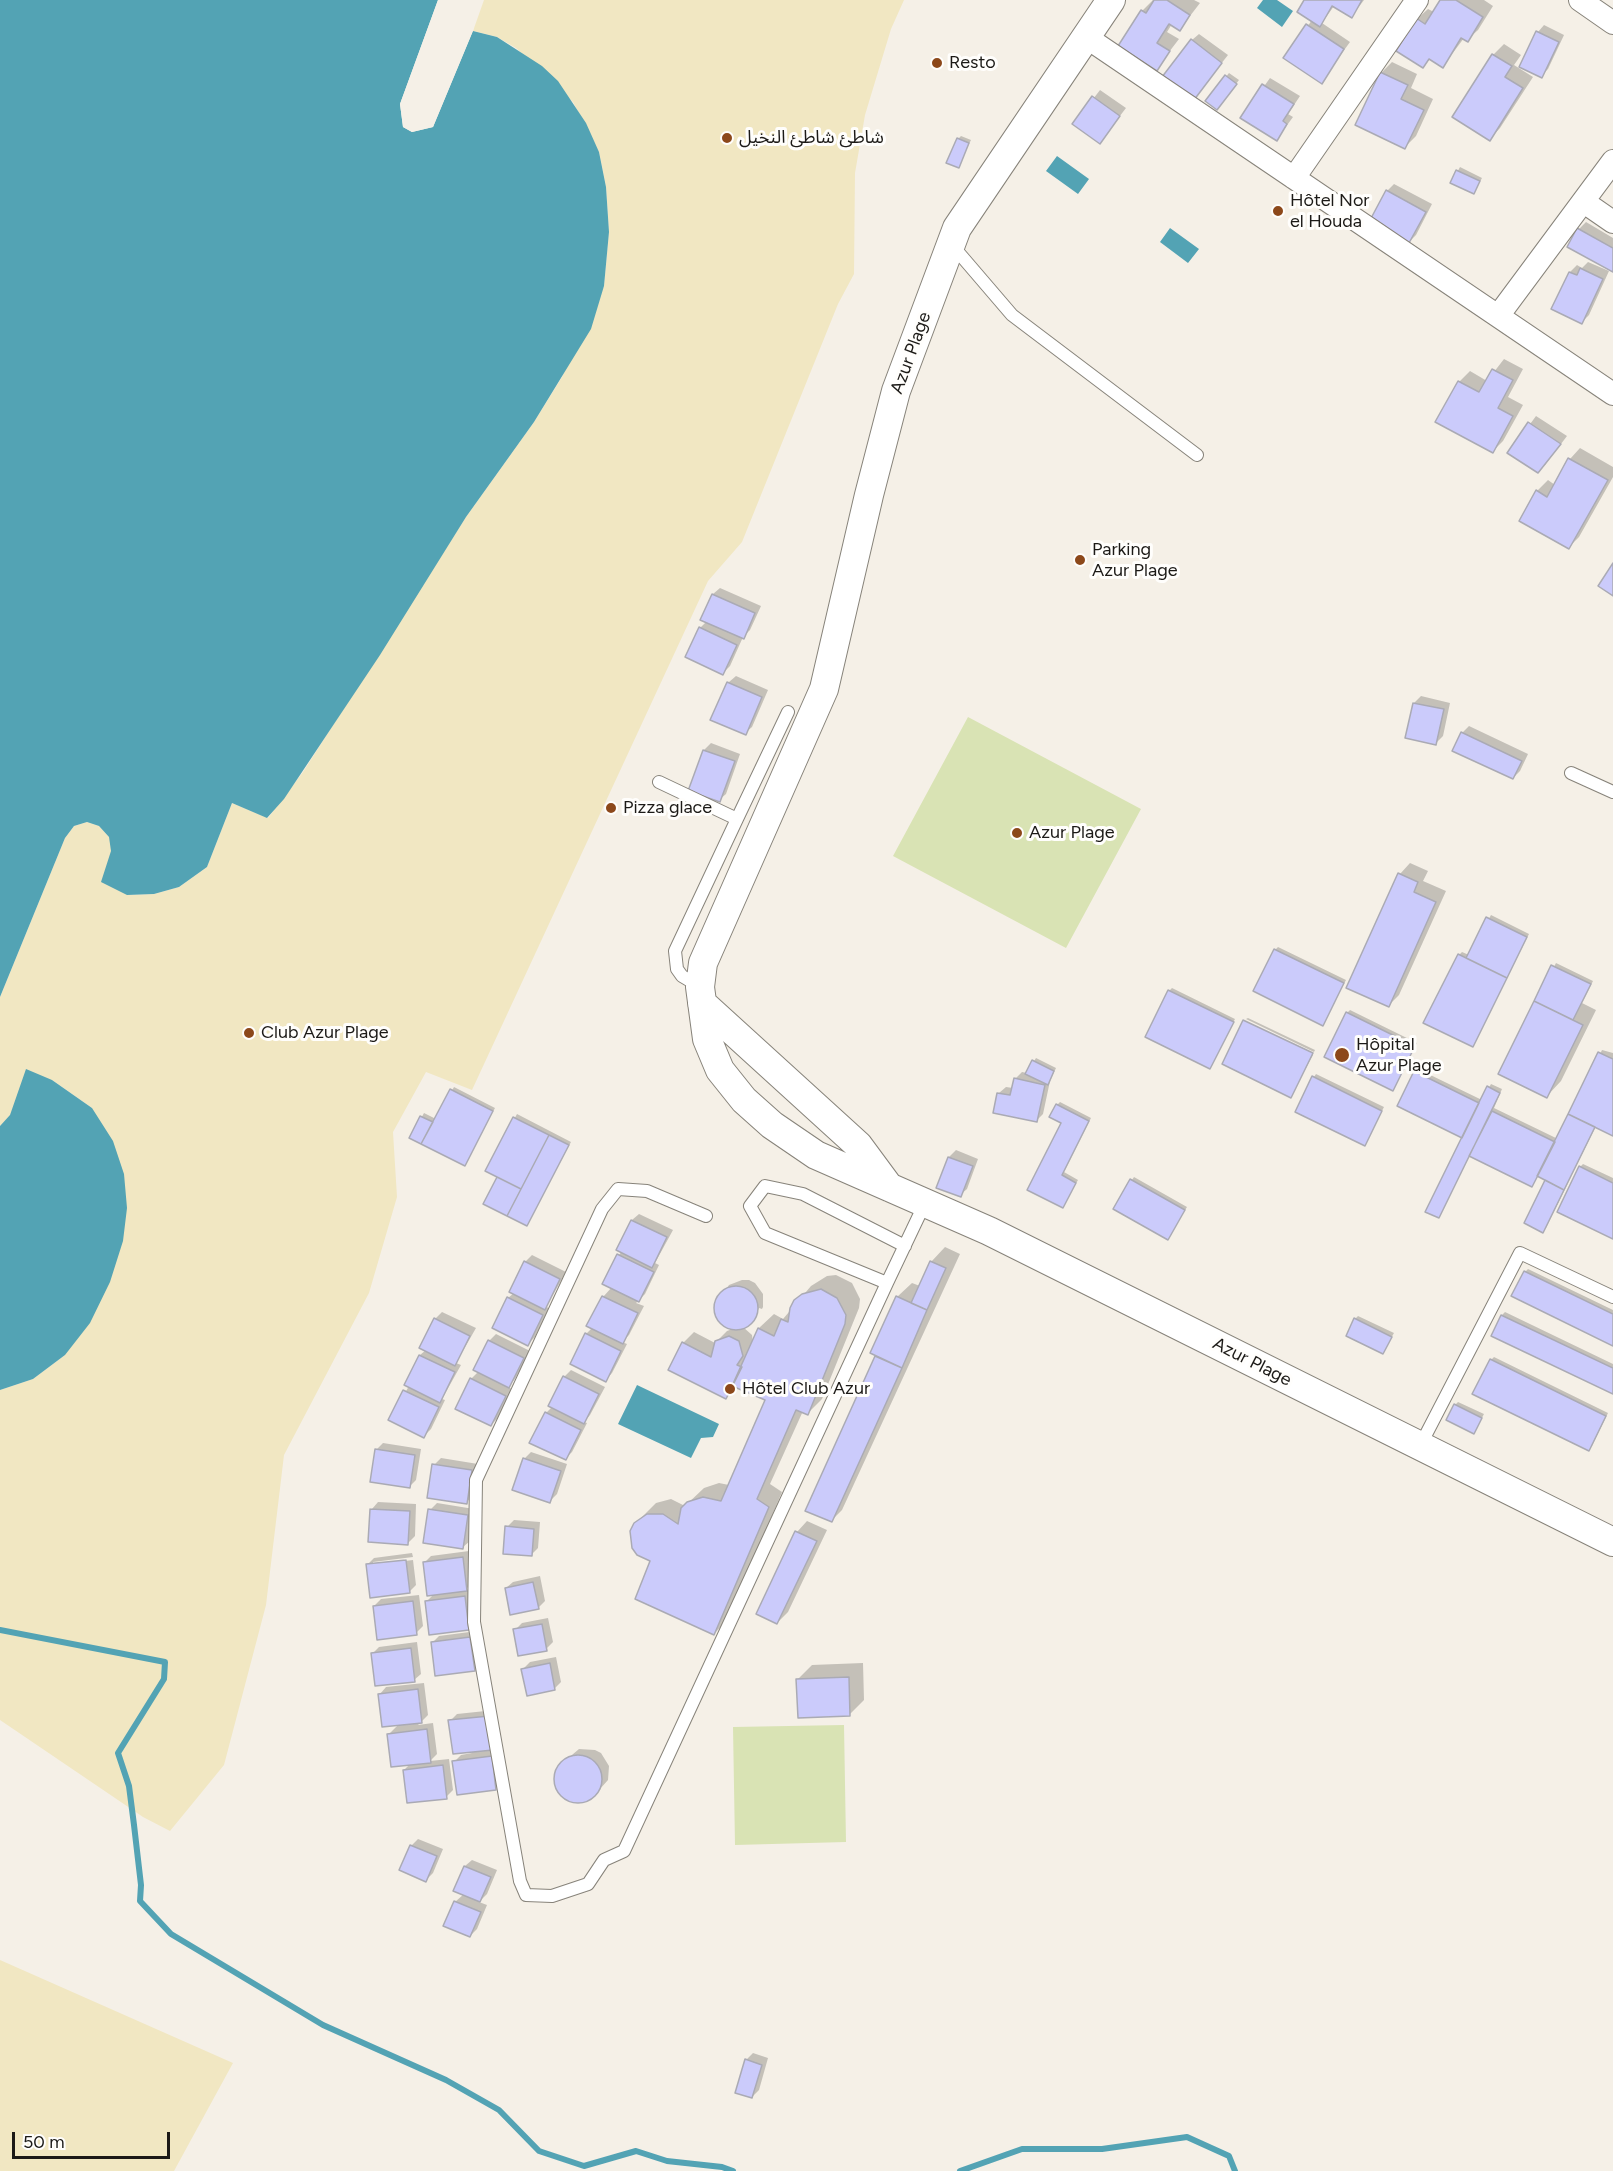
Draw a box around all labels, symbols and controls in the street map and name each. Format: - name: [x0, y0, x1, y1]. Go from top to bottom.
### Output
- place label: Resto: [949, 52, 996, 74]
- marker: Resto: [930, 56, 944, 70]
- place label: شاطئ شاطئ النخيل: [739, 127, 884, 149]
- marker: شاطئ شاطئ النخيل: [720, 131, 734, 145]
- place label: Hôtel Nor el Houda: [1290, 190, 1369, 232]
- marker: Hôtel Nor el Houda: [1271, 204, 1285, 218]
- street label: Azur Plage: [886, 309, 936, 397]
- place label: Parking Azur Plage: [1092, 539, 1178, 582]
- marker: Parking Azur Plage: [1073, 553, 1087, 567]
- place label: Pizza glace: [623, 797, 712, 819]
- marker: Pizza glace: [604, 801, 618, 815]
- place label: Azur Plage: [1029, 822, 1115, 844]
- marker: Azur Plage: [1010, 826, 1024, 840]
- place label: Club Azur Plage: [261, 1022, 389, 1044]
- marker: Club Azur Plage: [242, 1026, 256, 1040]
- place label: Hôpital Azur Plage: [1356, 1034, 1442, 1076]
- marker: Hôpital Azur Plage: [1333, 1046, 1351, 1064]
- street label: Azur Plage: [1209, 1333, 1295, 1391]
- place label: Hôtel Club Azur: [742, 1378, 870, 1400]
- marker: Hôtel Club Azur: [723, 1382, 737, 1396]
- scale bar: [15, 2120, 172, 2158]
- text: 50 m: [23, 2131, 65, 2153]

